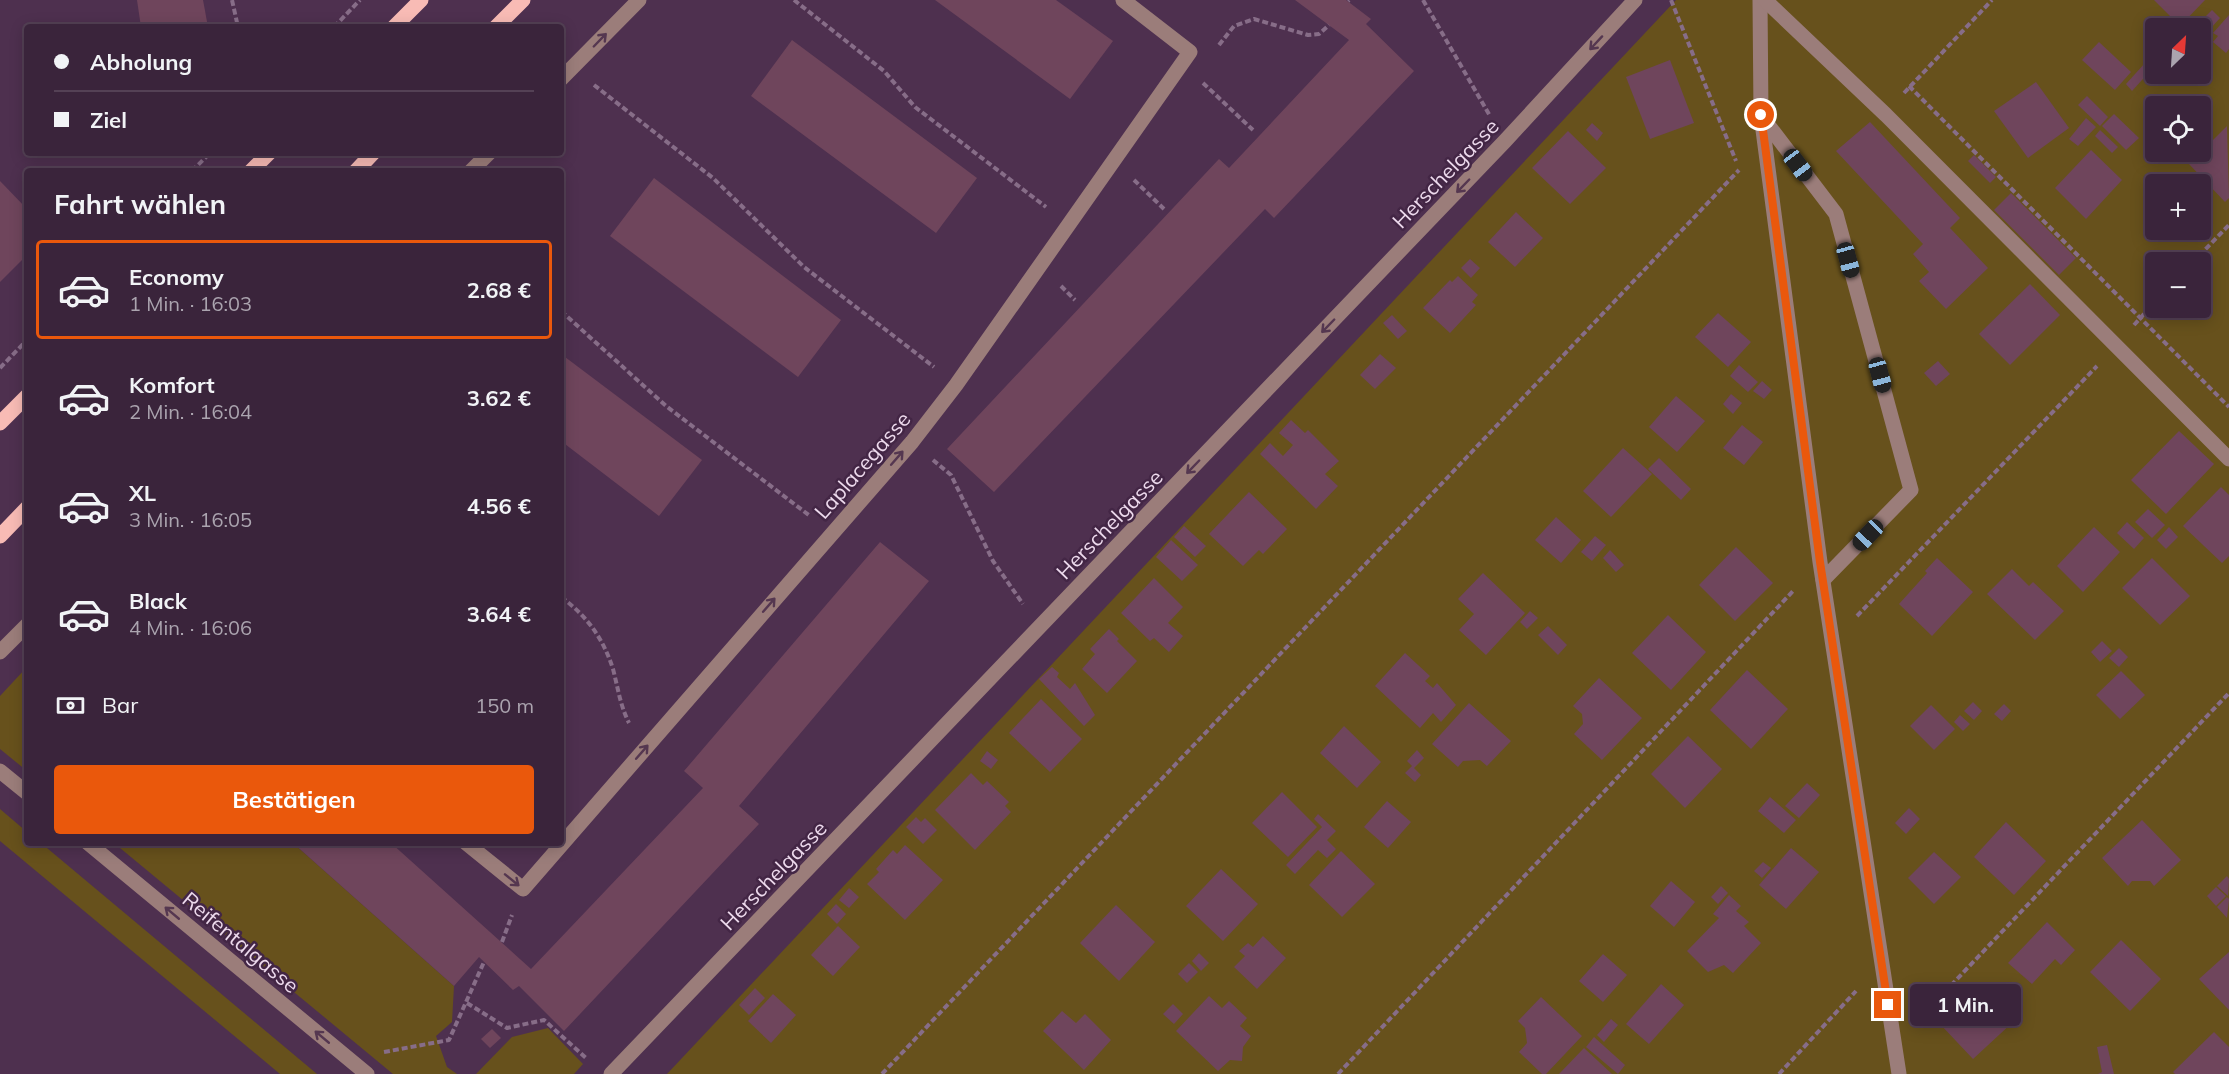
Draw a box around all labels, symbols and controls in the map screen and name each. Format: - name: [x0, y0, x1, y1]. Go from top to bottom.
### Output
- north arrow: [2145, 18, 2211, 84]
- map controls: [2145, 18, 2211, 318]
- one-way arrow: [592, 32, 607, 47]
- one-way arrow: [1589, 35, 1603, 50]
- text: Abholung: [90, 48, 192, 76]
- button: locate: [2145, 96, 2211, 162]
- route start: [1747, 101, 1774, 128]
- text: Ziel: [90, 106, 127, 134]
- street label: Herschelgasse: [1386, 113, 1504, 233]
- car: [1780, 145, 1816, 185]
- button: +: [2145, 174, 2211, 240]
- one-way arrow: [1455, 178, 1470, 193]
- text: Fahrt wählen: [54, 187, 226, 221]
- car: [1835, 240, 1861, 280]
- button: −: [2145, 252, 2211, 318]
- icon: car: [57, 263, 111, 317]
- text: Economy: [129, 263, 224, 291]
- text: 2.68 €: [467, 276, 531, 304]
- text: 1 Min. · 16:03: [129, 291, 252, 316]
- one-way arrow: [1320, 319, 1335, 334]
- car: [1867, 355, 1893, 395]
- icon: car: [57, 371, 111, 425]
- text: Komfort: [129, 371, 215, 399]
- text: 3.62 €: [467, 384, 531, 412]
- text: 2 Min. · 16:04: [129, 399, 252, 424]
- street label: Laplacegasse: [808, 406, 916, 524]
- one-way arrow: [891, 450, 904, 466]
- one-way arrow: [1185, 460, 1200, 475]
- street label: Herschelgasse: [1050, 464, 1168, 584]
- icon: car: [57, 479, 111, 533]
- text: XL: [129, 479, 156, 507]
- text: 4.56 €: [467, 492, 531, 520]
- text: 3 Min. · 16:05: [129, 507, 252, 532]
- car: [1849, 516, 1887, 554]
- icon: car: [57, 587, 111, 641]
- text: Black: [129, 587, 187, 615]
- one-way arrow: [762, 598, 776, 613]
- text: 3.64 €: [467, 600, 531, 628]
- text: 4 Min. · 16:06: [129, 615, 252, 640]
- icon: cash: [54, 689, 87, 722]
- text: Bar: [102, 691, 138, 719]
- text: 150 m: [475, 693, 534, 718]
- one-way arrow: [635, 745, 649, 760]
- button: Bestätigen: [54, 765, 534, 834]
- street label: Herschelgasse: [714, 815, 832, 935]
- one-way arrow: [504, 873, 520, 886]
- street label: Reifentalgasse: [178, 886, 304, 998]
- one-way arrow: [164, 906, 180, 919]
- callout: 1 Min.: [1909, 984, 2020, 1026]
- route end: [1874, 991, 1901, 1018]
- text: 1 Min.: [1937, 992, 1994, 1017]
- one-way arrow: [314, 1030, 330, 1043]

